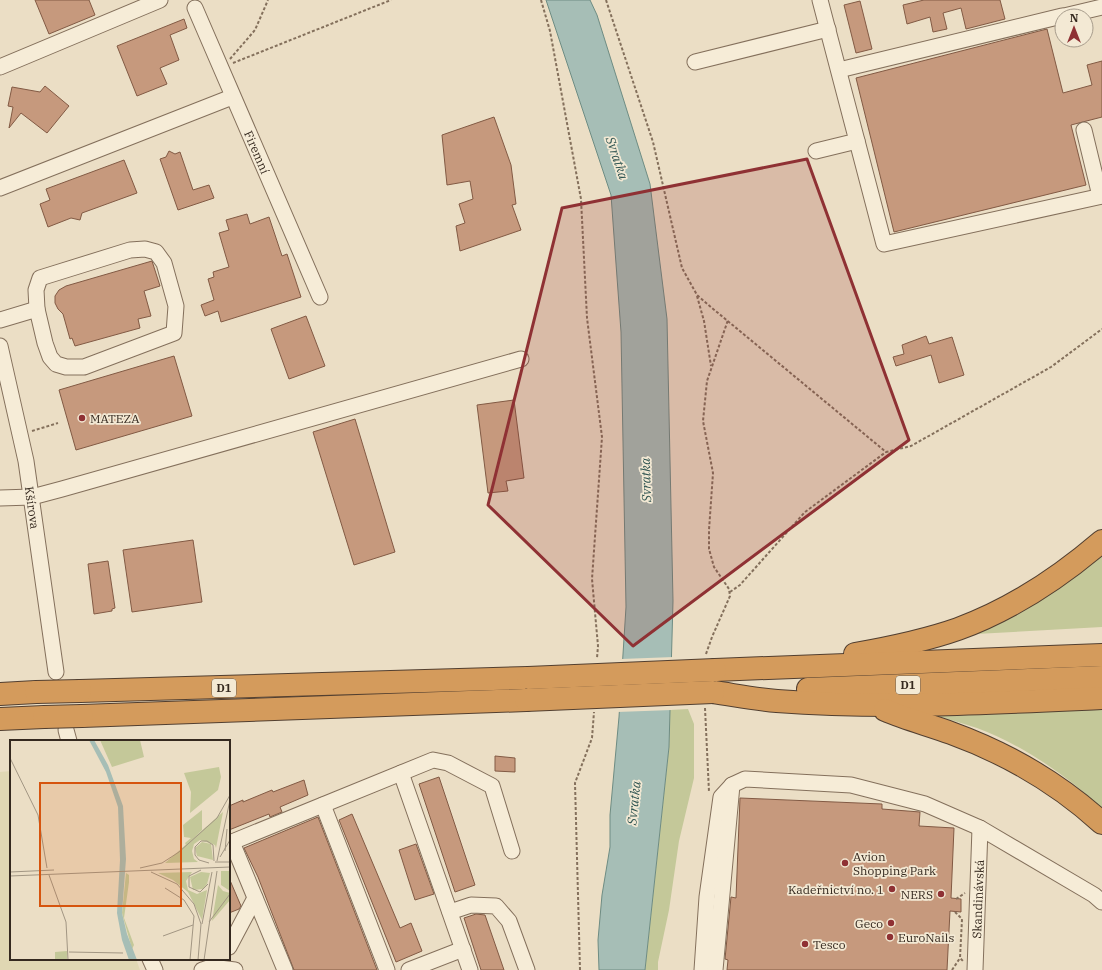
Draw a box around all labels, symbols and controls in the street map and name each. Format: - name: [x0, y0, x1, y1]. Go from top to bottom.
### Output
- north arrow: [1054, 8, 1094, 48]
- text: N: [1070, 11, 1079, 25]
- street label: Firemní: [241, 128, 273, 176]
- water label: Svratka: [601, 133, 632, 182]
- place label: MATEZA: [90, 411, 140, 426]
- marker: MATEZA: [77, 413, 87, 423]
- water label: Svratka: [637, 458, 655, 503]
- street label: Kšírova: [22, 485, 43, 530]
- road number: D1: [896, 676, 920, 694]
- road number: D1: [212, 679, 236, 697]
- inset map: [10, 740, 230, 960]
- water label: Svratka: [623, 780, 645, 827]
- place label: Avion Shopping Park: [853, 849, 936, 878]
- marker: Avion Shopping Park: [840, 858, 850, 868]
- street label: Skandinávská: [969, 859, 986, 939]
- place label: Kadeřnictví no. 1: [788, 882, 884, 897]
- marker: Kadeřnictví no. 1: [887, 884, 897, 894]
- place label: NERS: [901, 887, 933, 902]
- marker: NERS: [936, 889, 946, 899]
- place label: Geco: [855, 916, 883, 931]
- marker: Geco: [886, 918, 896, 928]
- place label: EuroNails: [898, 930, 954, 945]
- marker: EuroNails: [885, 932, 895, 942]
- place label: Tesco: [813, 937, 846, 952]
- marker: Tesco: [800, 939, 810, 949]

